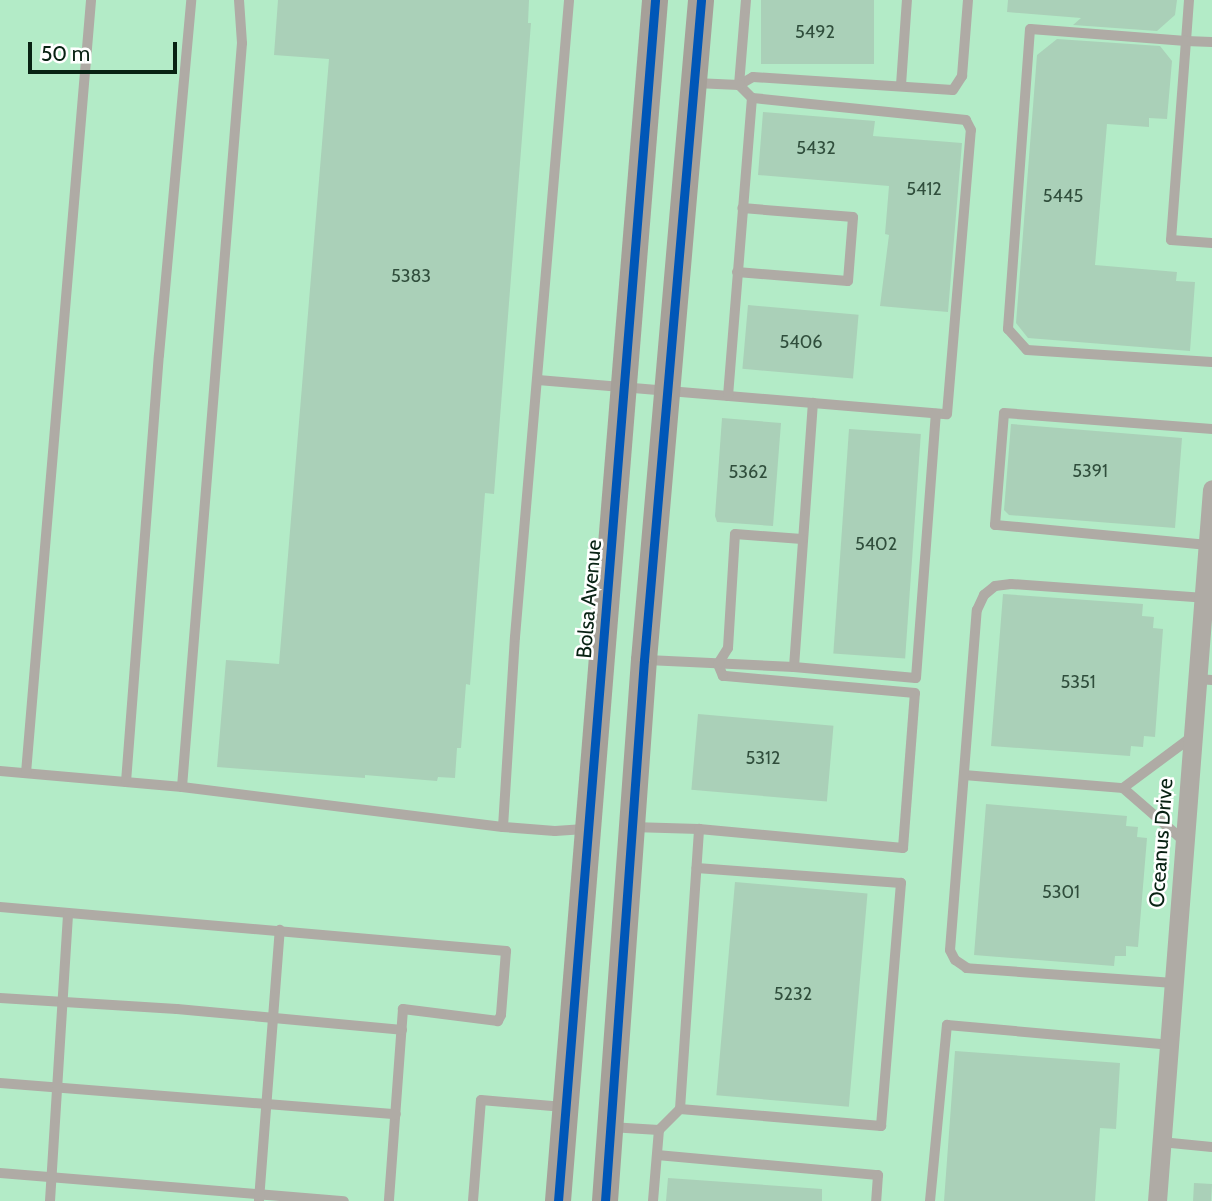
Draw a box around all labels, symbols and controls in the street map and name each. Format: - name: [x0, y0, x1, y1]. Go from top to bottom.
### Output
- house number: 5492: [795, 21, 835, 43]
- scale bar: [32, 28, 180, 72]
- text: 50 m: [41, 41, 90, 66]
- house number: 5432: [796, 137, 836, 159]
- house number: 5412: [906, 178, 942, 200]
- house number: 5445: [1043, 185, 1083, 207]
- house number: 5383: [391, 265, 431, 287]
- house number: 5406: [780, 331, 822, 353]
- house number: 5391: [1072, 460, 1108, 482]
- house number: 5362: [728, 461, 768, 483]
- house number: 5402: [855, 533, 897, 555]
- street label: Bolsa Avenue: [571, 539, 607, 659]
- house number: 5351: [1060, 671, 1096, 693]
- house number: 5312: [746, 747, 780, 769]
- street label: Oceanus Drive: [1144, 778, 1178, 908]
- house number: 5301: [1042, 881, 1080, 903]
- house number: 5232: [774, 983, 812, 1005]

